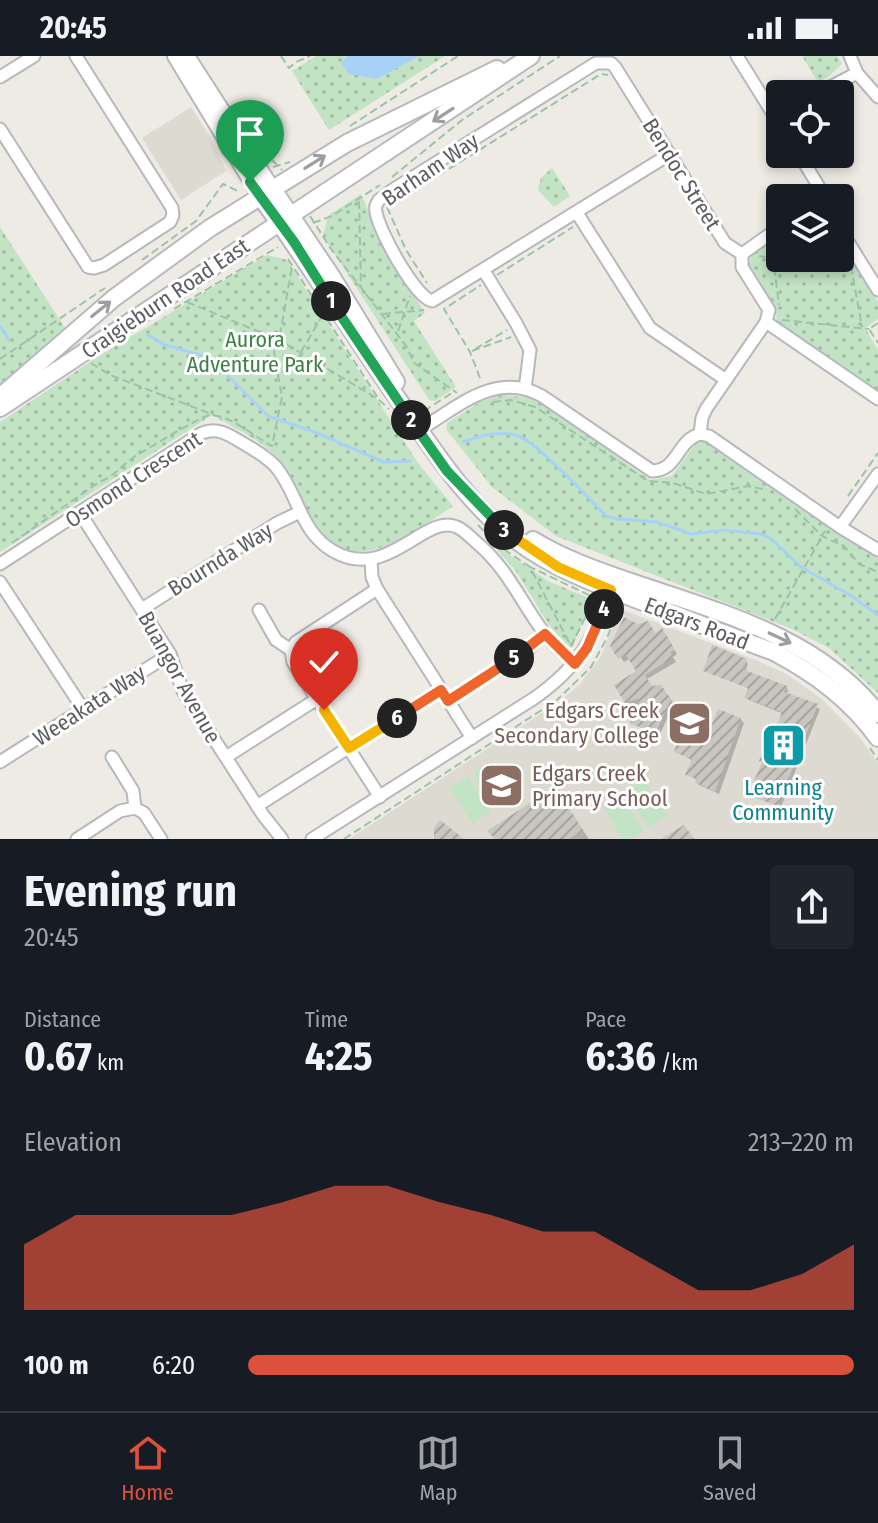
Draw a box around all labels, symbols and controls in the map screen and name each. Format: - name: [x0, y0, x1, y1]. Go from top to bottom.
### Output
- text: 20:45: [40, 10, 107, 46]
- map controls: [766, 80, 854, 272]
- button: locate: [766, 80, 854, 168]
- pin: [216, 100, 284, 182]
- one-way arrow: [432, 107, 455, 123]
- icon: arrive: [228, 112, 272, 156]
- street label: Bendoc Street: [637, 113, 727, 236]
- street label: Barham Way: [377, 127, 484, 212]
- one-way arrow: [303, 154, 326, 170]
- button: layers: [766, 184, 854, 272]
- street label: Craigieburn Road East: [76, 232, 255, 365]
- pin: 1: [311, 281, 351, 321]
- text: 1: [326, 287, 336, 314]
- one-way arrow: [90, 300, 111, 318]
- park label: Aurora Adventure Park: [187, 326, 324, 378]
- pin: 2: [391, 400, 431, 440]
- text: 2: [406, 406, 416, 433]
- street label: Osmond Crescent: [60, 425, 207, 534]
- pin: 3: [484, 510, 524, 550]
- text: 3: [499, 516, 509, 543]
- street label: Bournda Way: [163, 517, 278, 602]
- pin: 4: [584, 589, 624, 629]
- street label: Edgars Road: [641, 591, 753, 656]
- text: 4: [598, 595, 610, 622]
- street label: Buangor Avenue: [132, 607, 227, 748]
- pin: [290, 628, 358, 710]
- one-way arrow: [767, 631, 791, 646]
- pin: 5: [494, 638, 534, 678]
- icon: check: [302, 640, 346, 684]
- text: 5: [509, 644, 519, 671]
- street label: Weeakata Way: [28, 659, 151, 752]
- place label: Edgars Creek Secondary College: [494, 697, 660, 749]
- pin: 6: [377, 698, 417, 738]
- school or university icon: Edgars Creek Secondary College: [666, 699, 714, 747]
- text: 6: [391, 704, 403, 731]
- building icon: Learning Community: [759, 722, 807, 770]
- place label: Edgars Creek Primary School: [532, 760, 668, 812]
- school or university icon: Edgars Creek Primary School: [477, 762, 525, 810]
- place label: Learning Community: [732, 774, 834, 826]
- text: Evening run: [24, 865, 237, 918]
- button: share: [770, 865, 854, 949]
- text: 20:45: [24, 922, 79, 953]
- text: Distance: [24, 1006, 101, 1033]
- text: Time: [305, 1006, 348, 1033]
- text: Pace: [585, 1006, 626, 1033]
- text: 0.67: [24, 1033, 92, 1081]
- text: 4:25: [305, 1033, 373, 1081]
- text: 6:36: [585, 1033, 656, 1081]
- text: km: [92, 1049, 124, 1076]
- text: /km: [656, 1049, 699, 1076]
- text: Elevation: [24, 1127, 122, 1158]
- text: 213–220 m: [748, 1127, 854, 1158]
- text: 100 m: [24, 1350, 89, 1381]
- text: 6:20: [152, 1350, 195, 1381]
- tab: Home: [121, 1431, 174, 1506]
- tab: Map: [416, 1431, 460, 1506]
- tab: Saved: [703, 1431, 757, 1506]

